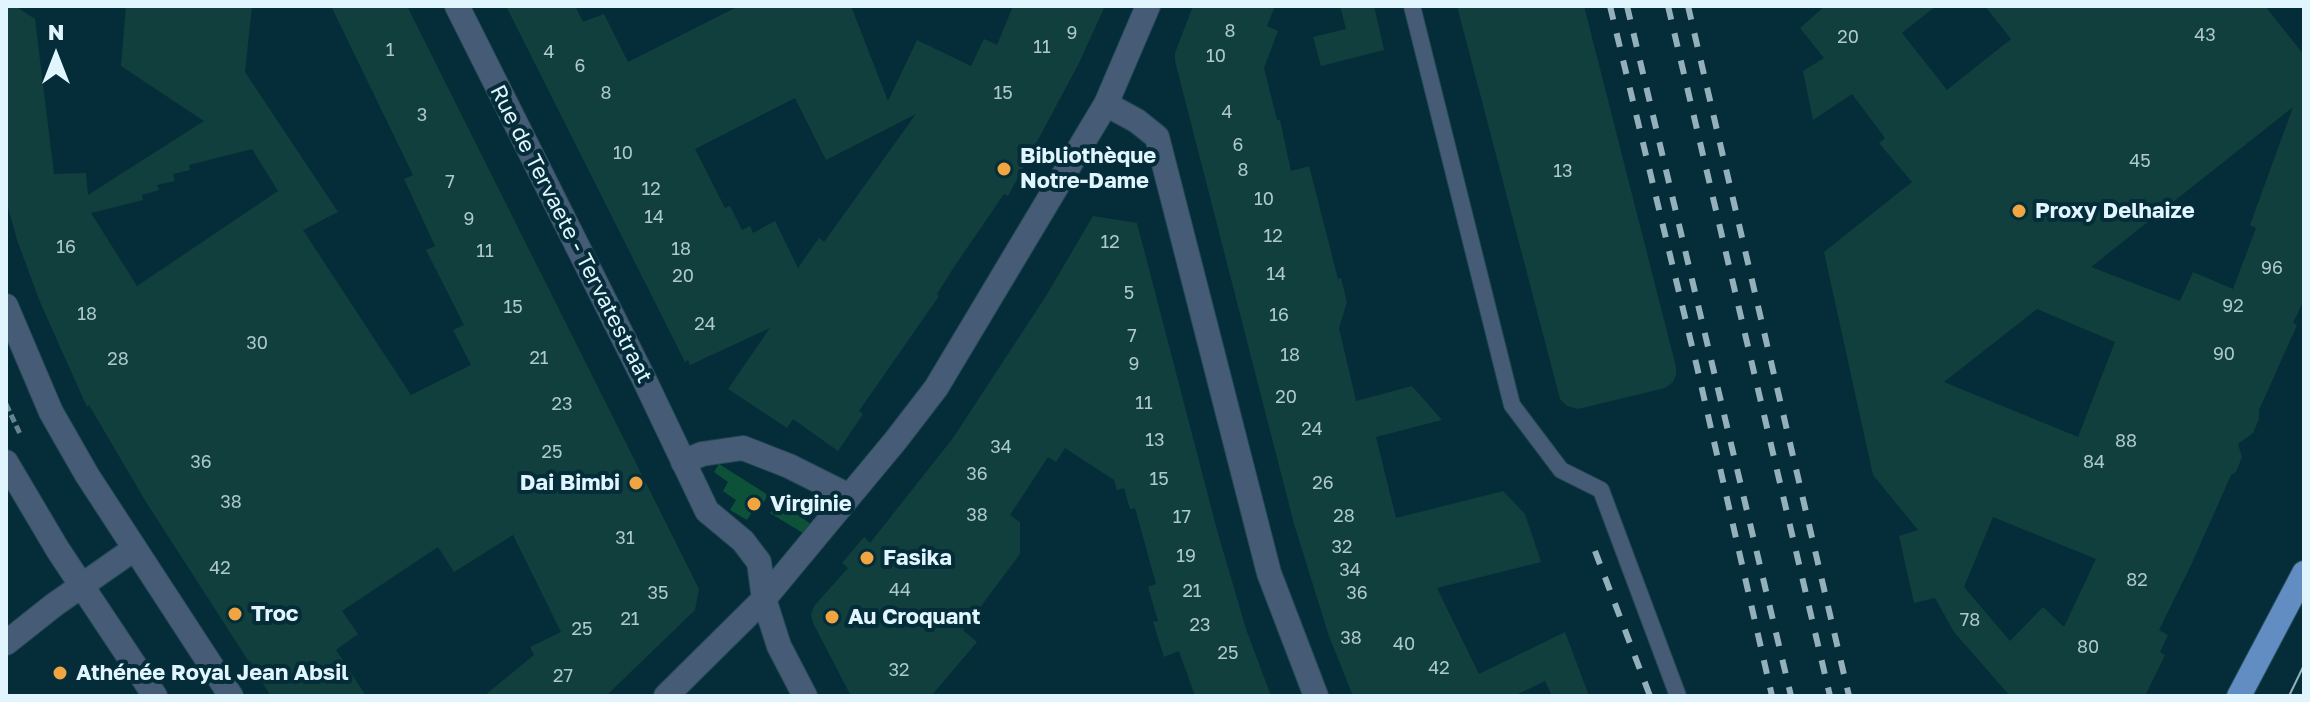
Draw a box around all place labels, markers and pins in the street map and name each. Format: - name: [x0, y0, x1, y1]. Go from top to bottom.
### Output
- place label: Bibliothèque Notre-Dame: [1020, 143, 1156, 194]
- marker: Bibliothèque Notre-Dame: [995, 160, 1013, 178]
- place label: Proxy Delhaize: [2035, 198, 2195, 224]
- marker: Proxy Delhaize: [2010, 202, 2028, 220]
- place label: Dai Bimbi: [520, 470, 620, 496]
- marker: Dai Bimbi: [627, 474, 645, 492]
- place label: Virginie: [770, 491, 852, 517]
- marker: Virginie: [745, 495, 763, 513]
- place label: Fasika: [883, 545, 952, 571]
- marker: Fasika: [858, 549, 876, 567]
- place label: Troc: [251, 601, 299, 627]
- place label: Au Croquant: [848, 604, 980, 630]
- marker: Troc: [226, 605, 244, 623]
- marker: Au Croquant: [823, 608, 841, 626]
- place label: Athénée Royal Jean Absil: [76, 660, 349, 686]
- marker: Athénée Royal Jean Absil: [51, 664, 69, 682]

